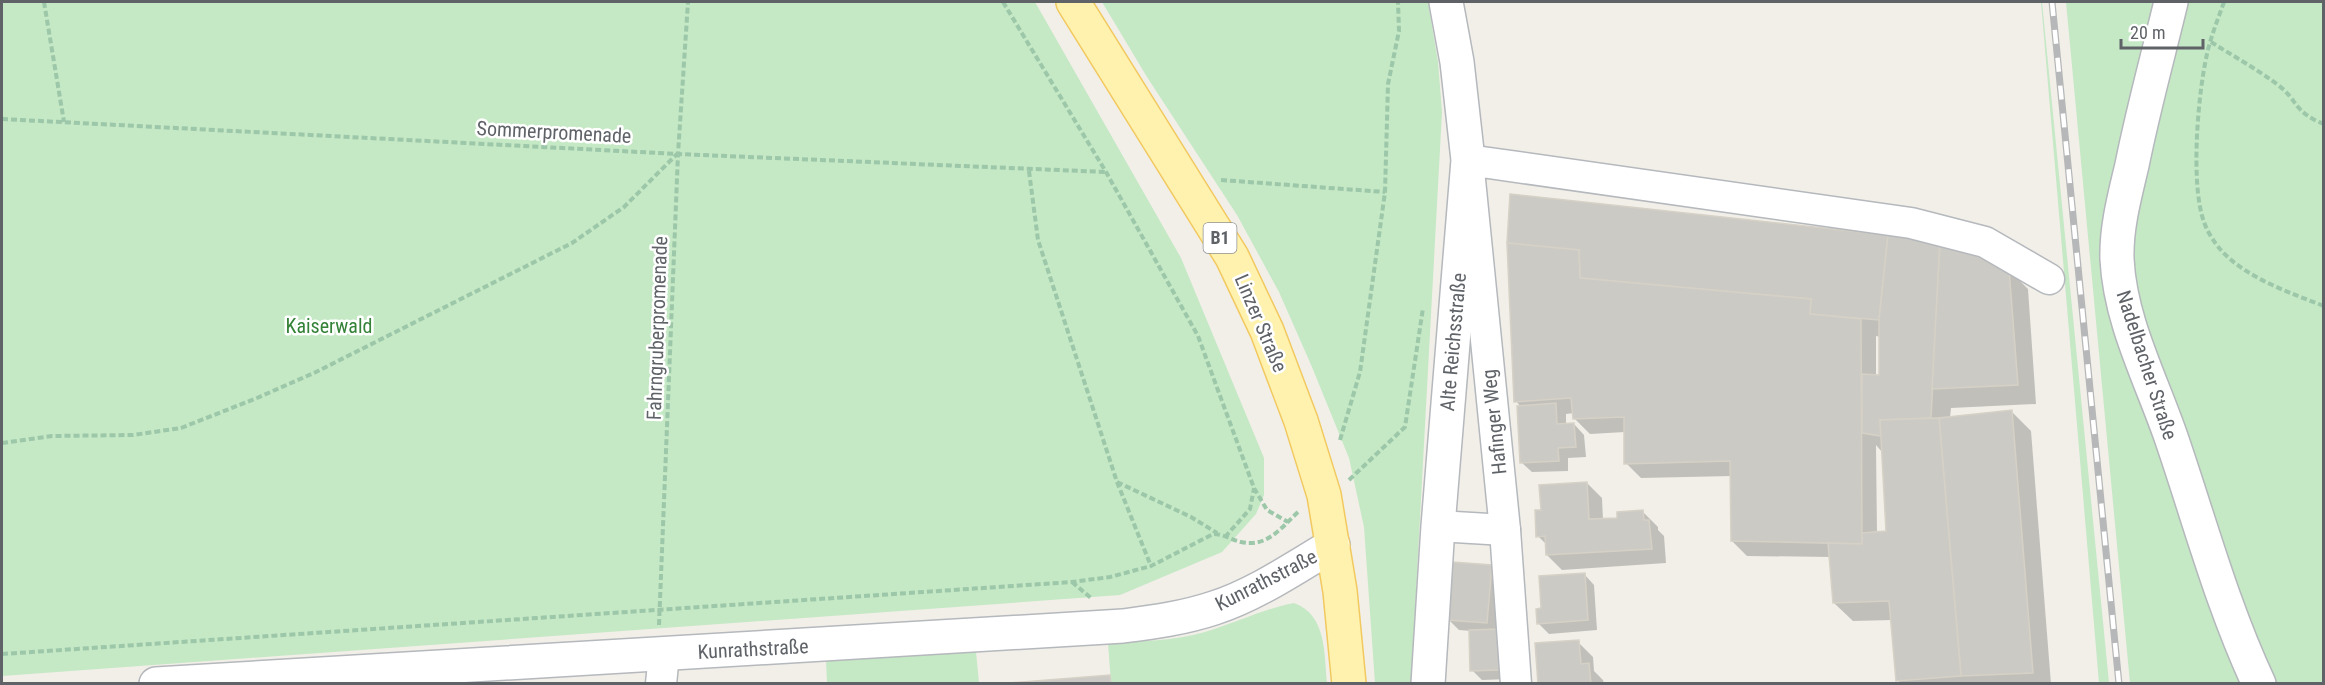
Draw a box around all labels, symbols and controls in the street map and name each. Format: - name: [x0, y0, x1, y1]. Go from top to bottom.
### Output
- scale bar: [2121, 12, 2204, 50]
- text: 20 m: [2130, 22, 2165, 43]
- street label: Sommerpromenade: [476, 116, 632, 148]
- road number: B1: [1204, 223, 1236, 253]
- street label: Fahrngruberpromenade: [642, 236, 672, 420]
- street label: Linzer Straße: [1230, 271, 1292, 375]
- street label: Alte Reichsstraße: [1435, 272, 1471, 412]
- street label: Nadelbacher Straße: [2112, 287, 2182, 443]
- park label: Kaiserwald: [286, 314, 372, 338]
- street label: Hafinger Weg: [1477, 368, 1511, 476]
- street label: Kunrathstraße: [1211, 544, 1321, 616]
- street label: Kunrathstraße: [697, 634, 809, 664]

